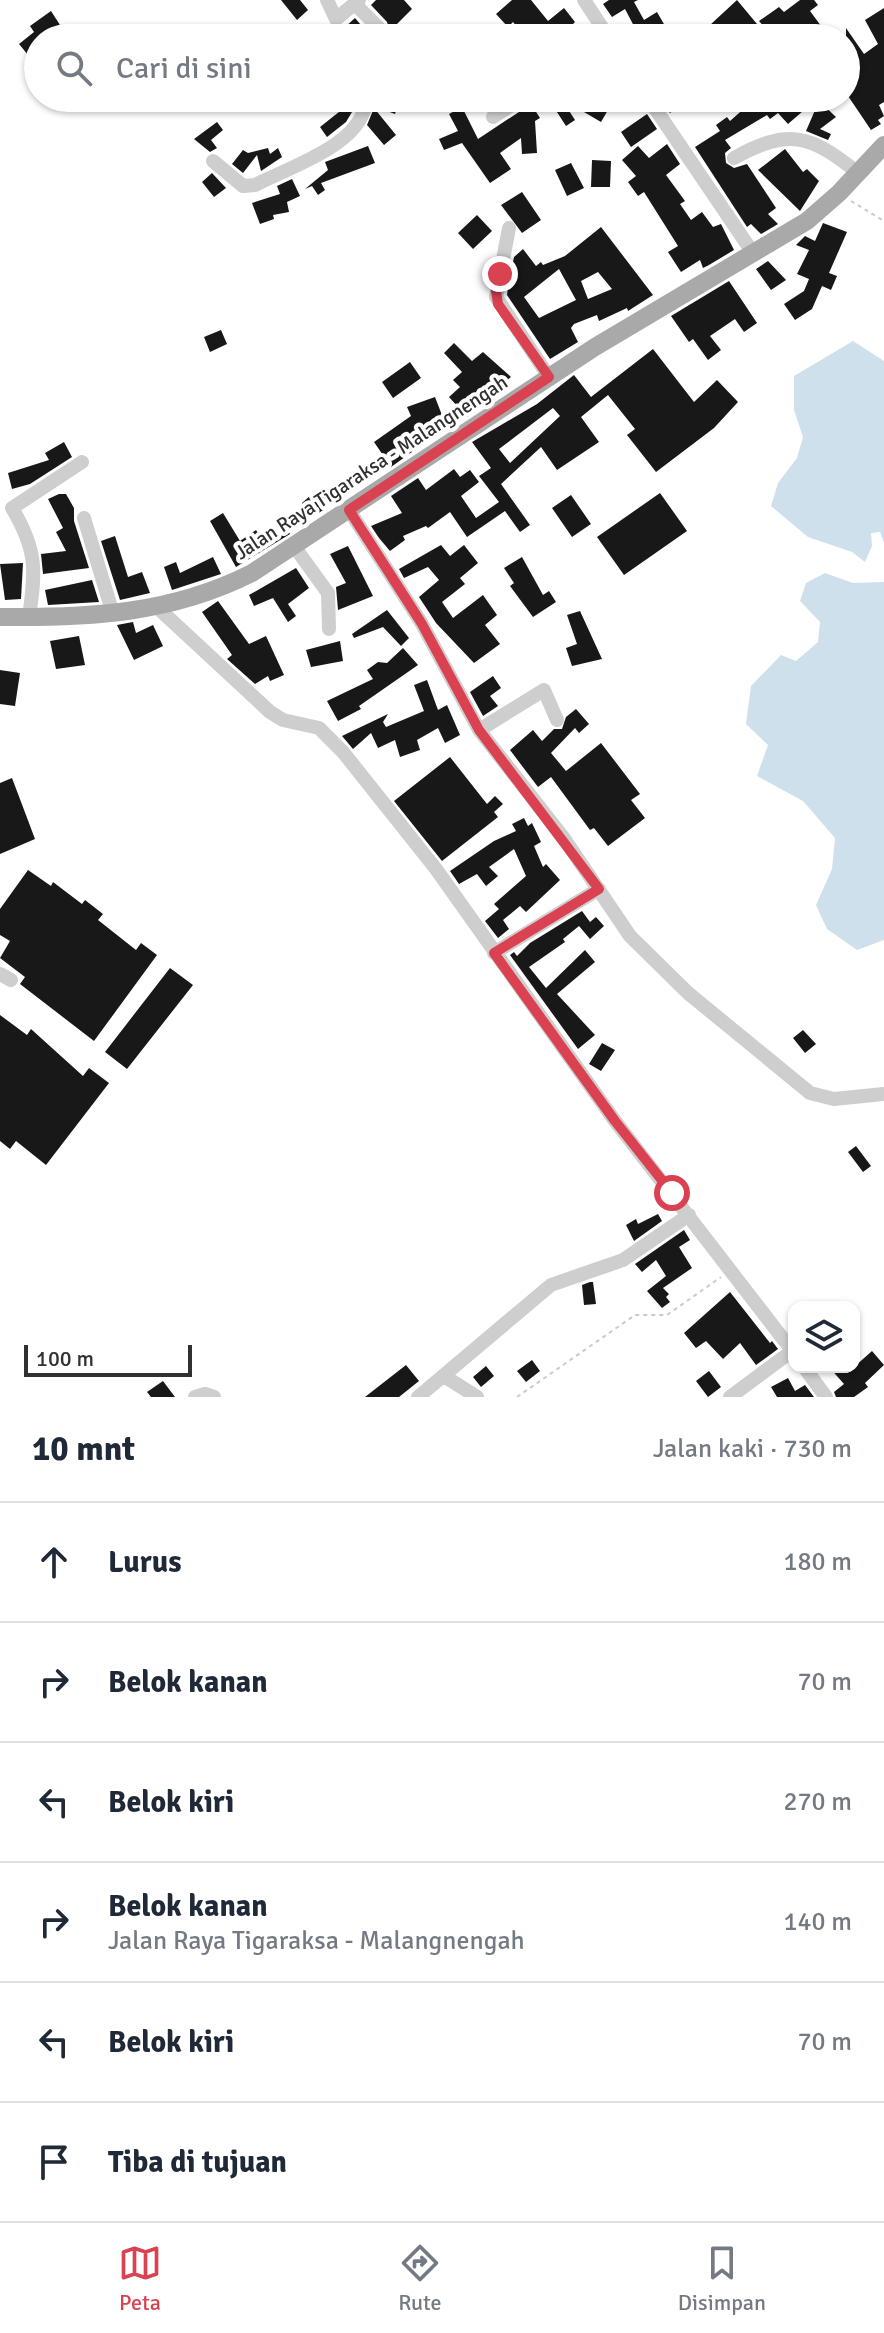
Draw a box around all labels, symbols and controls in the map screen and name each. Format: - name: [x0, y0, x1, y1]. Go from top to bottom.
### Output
- search box: [24, 24, 860, 112]
- icon: search: [52, 46, 96, 90]
- text: Cari di sini: [116, 50, 252, 87]
- route end: [482, 256, 518, 292]
- street label: Jalan Raya Tigaraksa - Malangnengah: [230, 370, 513, 565]
- route start: [654, 1175, 690, 1211]
- map controls: [788, 1301, 860, 1373]
- button: layers: [788, 1301, 860, 1373]
- scale bar: [24, 1341, 192, 1377]
- text: 100 m: [36, 1345, 94, 1372]
- text: 10 mnt: [32, 1428, 135, 1470]
- text: Jalan kaki · 730 m: [653, 1433, 852, 1465]
- icon: ahead: [32, 1540, 76, 1584]
- text: Lurus: [108, 1544, 182, 1581]
- text: 180 m: [783, 1546, 852, 1578]
- icon: right: [32, 1660, 76, 1704]
- text: Belok kanan: [108, 1664, 268, 1701]
- text: 70 m: [797, 1666, 852, 1698]
- icon: left: [32, 1780, 76, 1824]
- text: Belok kiri: [108, 1784, 234, 1821]
- text: 270 m: [783, 1786, 852, 1818]
- text: Belok kanan: [108, 1888, 268, 1925]
- icon: right: [32, 1900, 76, 1944]
- text: 140 m: [783, 1906, 852, 1938]
- text: Jalan Raya Tigaraksa - Malangnengah: [108, 1925, 525, 1957]
- icon: left: [32, 2020, 76, 2064]
- text: Belok kiri: [108, 2024, 234, 2061]
- text: 70 m: [797, 2026, 852, 2058]
- icon: arrive: [32, 2140, 76, 2184]
- text: Tiba di tujuan: [108, 2144, 287, 2181]
- tab: Peta: [118, 2241, 162, 2316]
- tab: Rute: [398, 2241, 442, 2316]
- tab: Disimpan: [678, 2241, 766, 2316]

